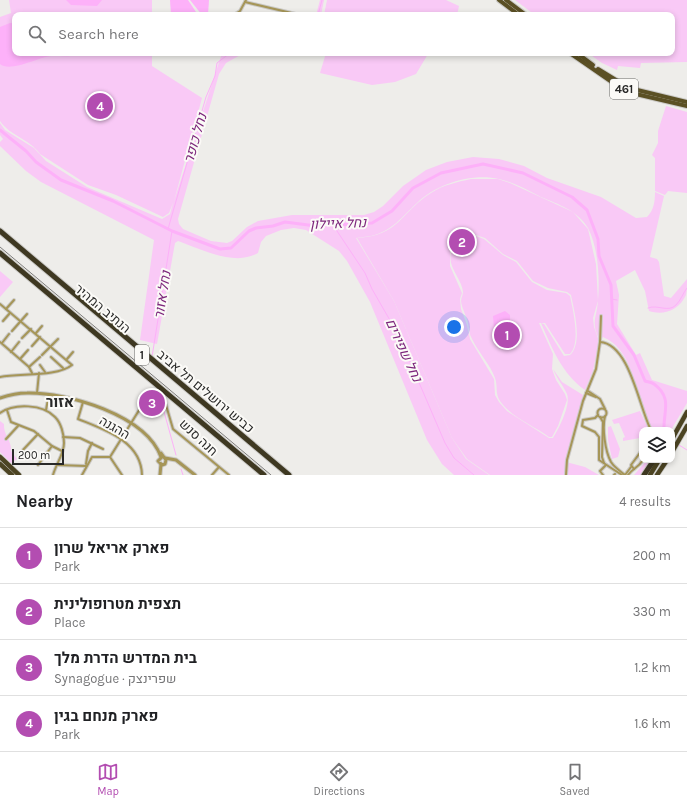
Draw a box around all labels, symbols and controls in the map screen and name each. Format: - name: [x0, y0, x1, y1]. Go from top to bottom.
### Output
- search box: [12, 12, 675, 56]
- icon: search: [26, 23, 48, 45]
- text: Search here: [58, 25, 139, 43]
- road number: 461: [610, 79, 638, 99]
- pin: 4: [87, 91, 113, 121]
- water label: נחל כופר: [180, 110, 211, 165]
- water label: נחל איילון: [309, 214, 367, 233]
- pin: 2: [449, 227, 475, 257]
- water label: נחל אזור: [150, 269, 175, 320]
- street label: הנתיב המהיר: [72, 281, 134, 336]
- water label: נחל שפירים: [382, 316, 426, 385]
- your location: [444, 317, 464, 337]
- pin: 1: [494, 320, 520, 350]
- road number: 1: [135, 345, 149, 365]
- street label: כביש ירושלים תל אביב: [154, 347, 257, 436]
- pin: 3: [139, 388, 165, 418]
- district label: אזור: [46, 393, 74, 411]
- street label: ההגנה: [97, 413, 133, 442]
- street label: חנה סנש: [176, 416, 221, 459]
- map controls: [639, 427, 675, 463]
- button: layers: [639, 427, 675, 463]
- scale bar: [12, 447, 64, 466]
- text: 200 m: [18, 449, 50, 462]
- text: Nearby: [16, 491, 73, 511]
- text: 4 results: [619, 494, 671, 509]
- text: פארק אריאל שרון: [54, 539, 169, 557]
- text: 1: [27, 548, 31, 563]
- text: 200 m: [633, 548, 671, 563]
- text: Park: [54, 559, 80, 574]
- text: תצפית מטרופולינית: [54, 595, 181, 613]
- text: 2: [25, 604, 33, 619]
- text: 330 m: [633, 604, 671, 619]
- text: Place: [54, 615, 85, 630]
- text: בית המדרש הדרת מלך: [54, 649, 197, 667]
- text: 3: [25, 660, 33, 675]
- text: 1.2 km: [634, 660, 671, 675]
- text: Synagogue · שפרינצק: [54, 671, 176, 686]
- text: פארק מנחם בגין: [54, 707, 158, 725]
- text: 4: [25, 716, 33, 731]
- text: 1.6 km: [634, 716, 671, 731]
- text: Park: [54, 727, 80, 742]
- tab: Map: [97, 761, 119, 798]
- tab: Directions: [313, 761, 365, 798]
- tab: Saved: [559, 761, 590, 798]

